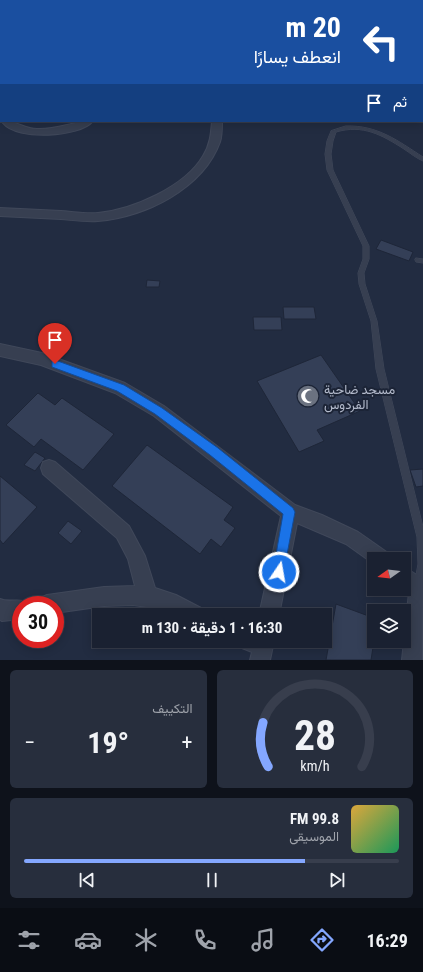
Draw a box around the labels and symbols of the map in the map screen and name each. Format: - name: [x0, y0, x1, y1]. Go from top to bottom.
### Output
- pin: [38, 323, 72, 364]
- place label: مسجد ضاحية الفردوس: [324, 382, 395, 413]
- mosque icon: مسجد ضاحية الفردوس: [295, 383, 321, 409]
- position arrow: [258, 551, 300, 593]
- north arrow: [367, 552, 411, 596]
- speed limit sign: 30: [12, 596, 64, 648]

